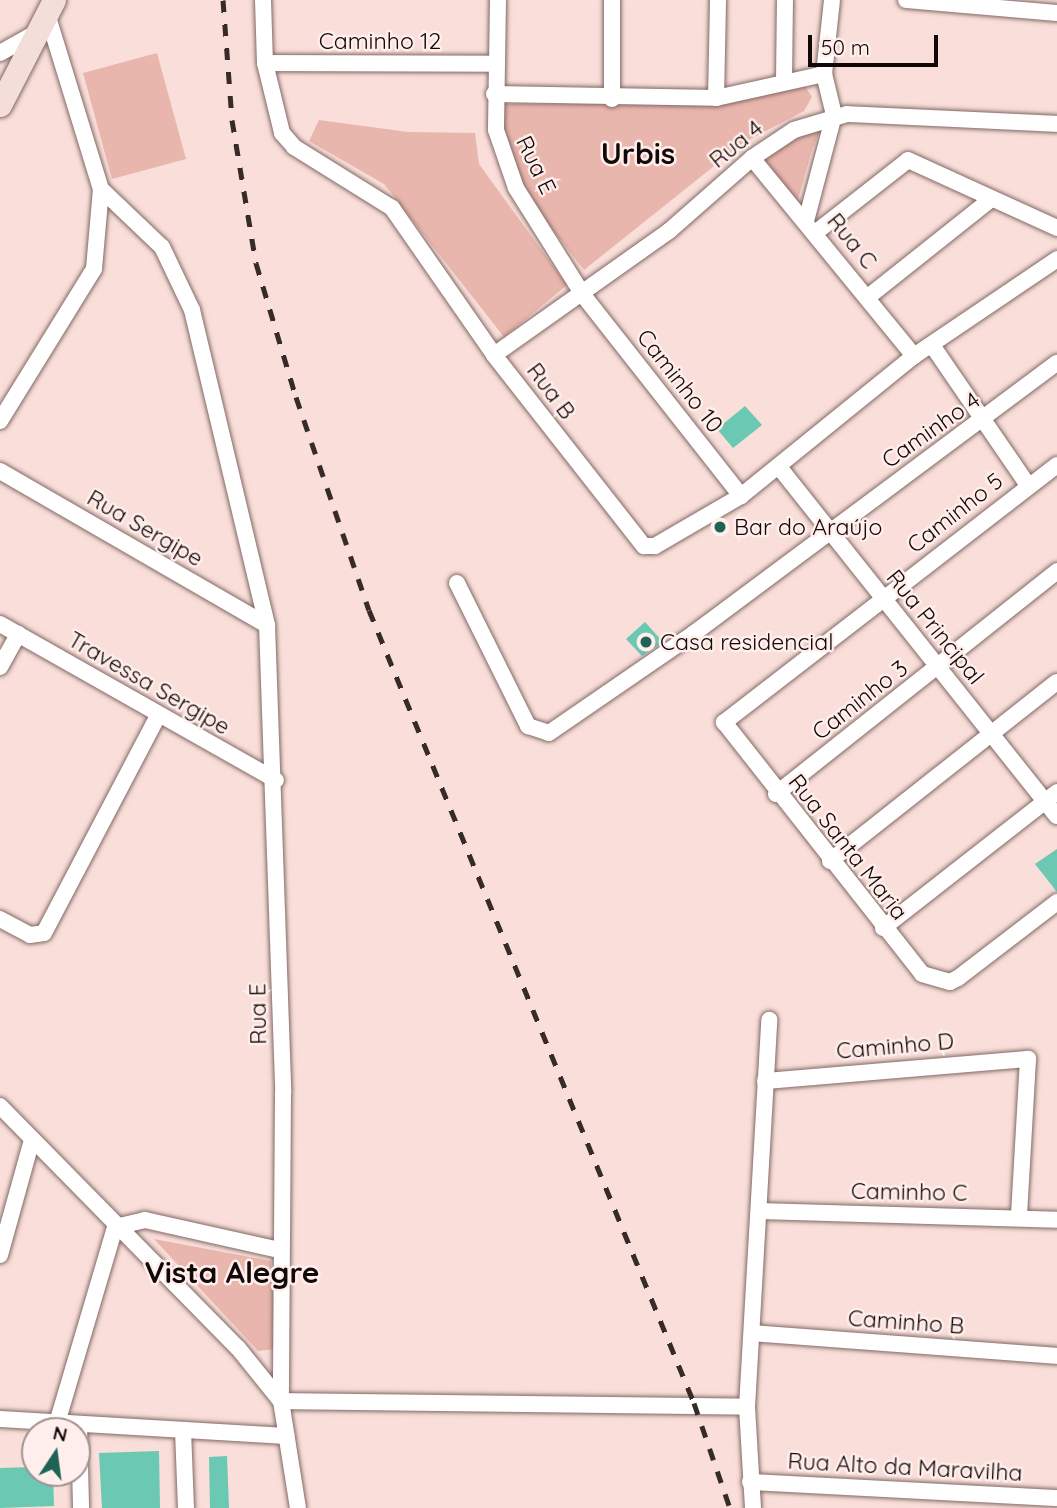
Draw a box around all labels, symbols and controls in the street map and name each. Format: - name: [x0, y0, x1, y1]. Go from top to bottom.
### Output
- scale bar: [812, 21, 942, 65]
- street label: Caminho 12: [319, 27, 441, 55]
- text: 50 m: [821, 34, 870, 60]
- street label: Rua 4: [704, 114, 768, 174]
- street label: Rua E: [510, 131, 562, 199]
- district label: Urbis: [601, 135, 675, 171]
- street label: Rua C: [821, 208, 883, 274]
- street label: Caminho 10: [631, 324, 729, 438]
- street label: Rua B: [521, 357, 581, 425]
- street label: Caminho 4: [877, 386, 985, 474]
- street label: Caminho 5: [902, 467, 1008, 559]
- street label: Rua Sergipe: [82, 484, 208, 572]
- place label: Bar do Araújo: [734, 513, 883, 541]
- marker: Bar do Araújo: [712, 519, 728, 535]
- street label: Rua Principal: [880, 564, 990, 690]
- street label: Travessa Sergipe: [63, 625, 235, 741]
- place label: Casa residencial: [660, 628, 833, 656]
- marker: Casa residencial: [638, 634, 654, 650]
- street label: Caminho 3: [807, 654, 913, 746]
- street label: Rua Santa Maria: [783, 769, 913, 925]
- street label: Rua E: [244, 983, 272, 1045]
- street label: Caminho D: [835, 1027, 955, 1065]
- street label: Caminho C: [851, 1177, 967, 1207]
- district label: Vista Alegre: [144, 1254, 320, 1290]
- street label: Caminho B: [847, 1304, 965, 1340]
- north arrow: [21, 1417, 91, 1487]
- text: N: [51, 1420, 70, 1447]
- street label: Rua Alto da Maravilha: [787, 1447, 1023, 1487]

